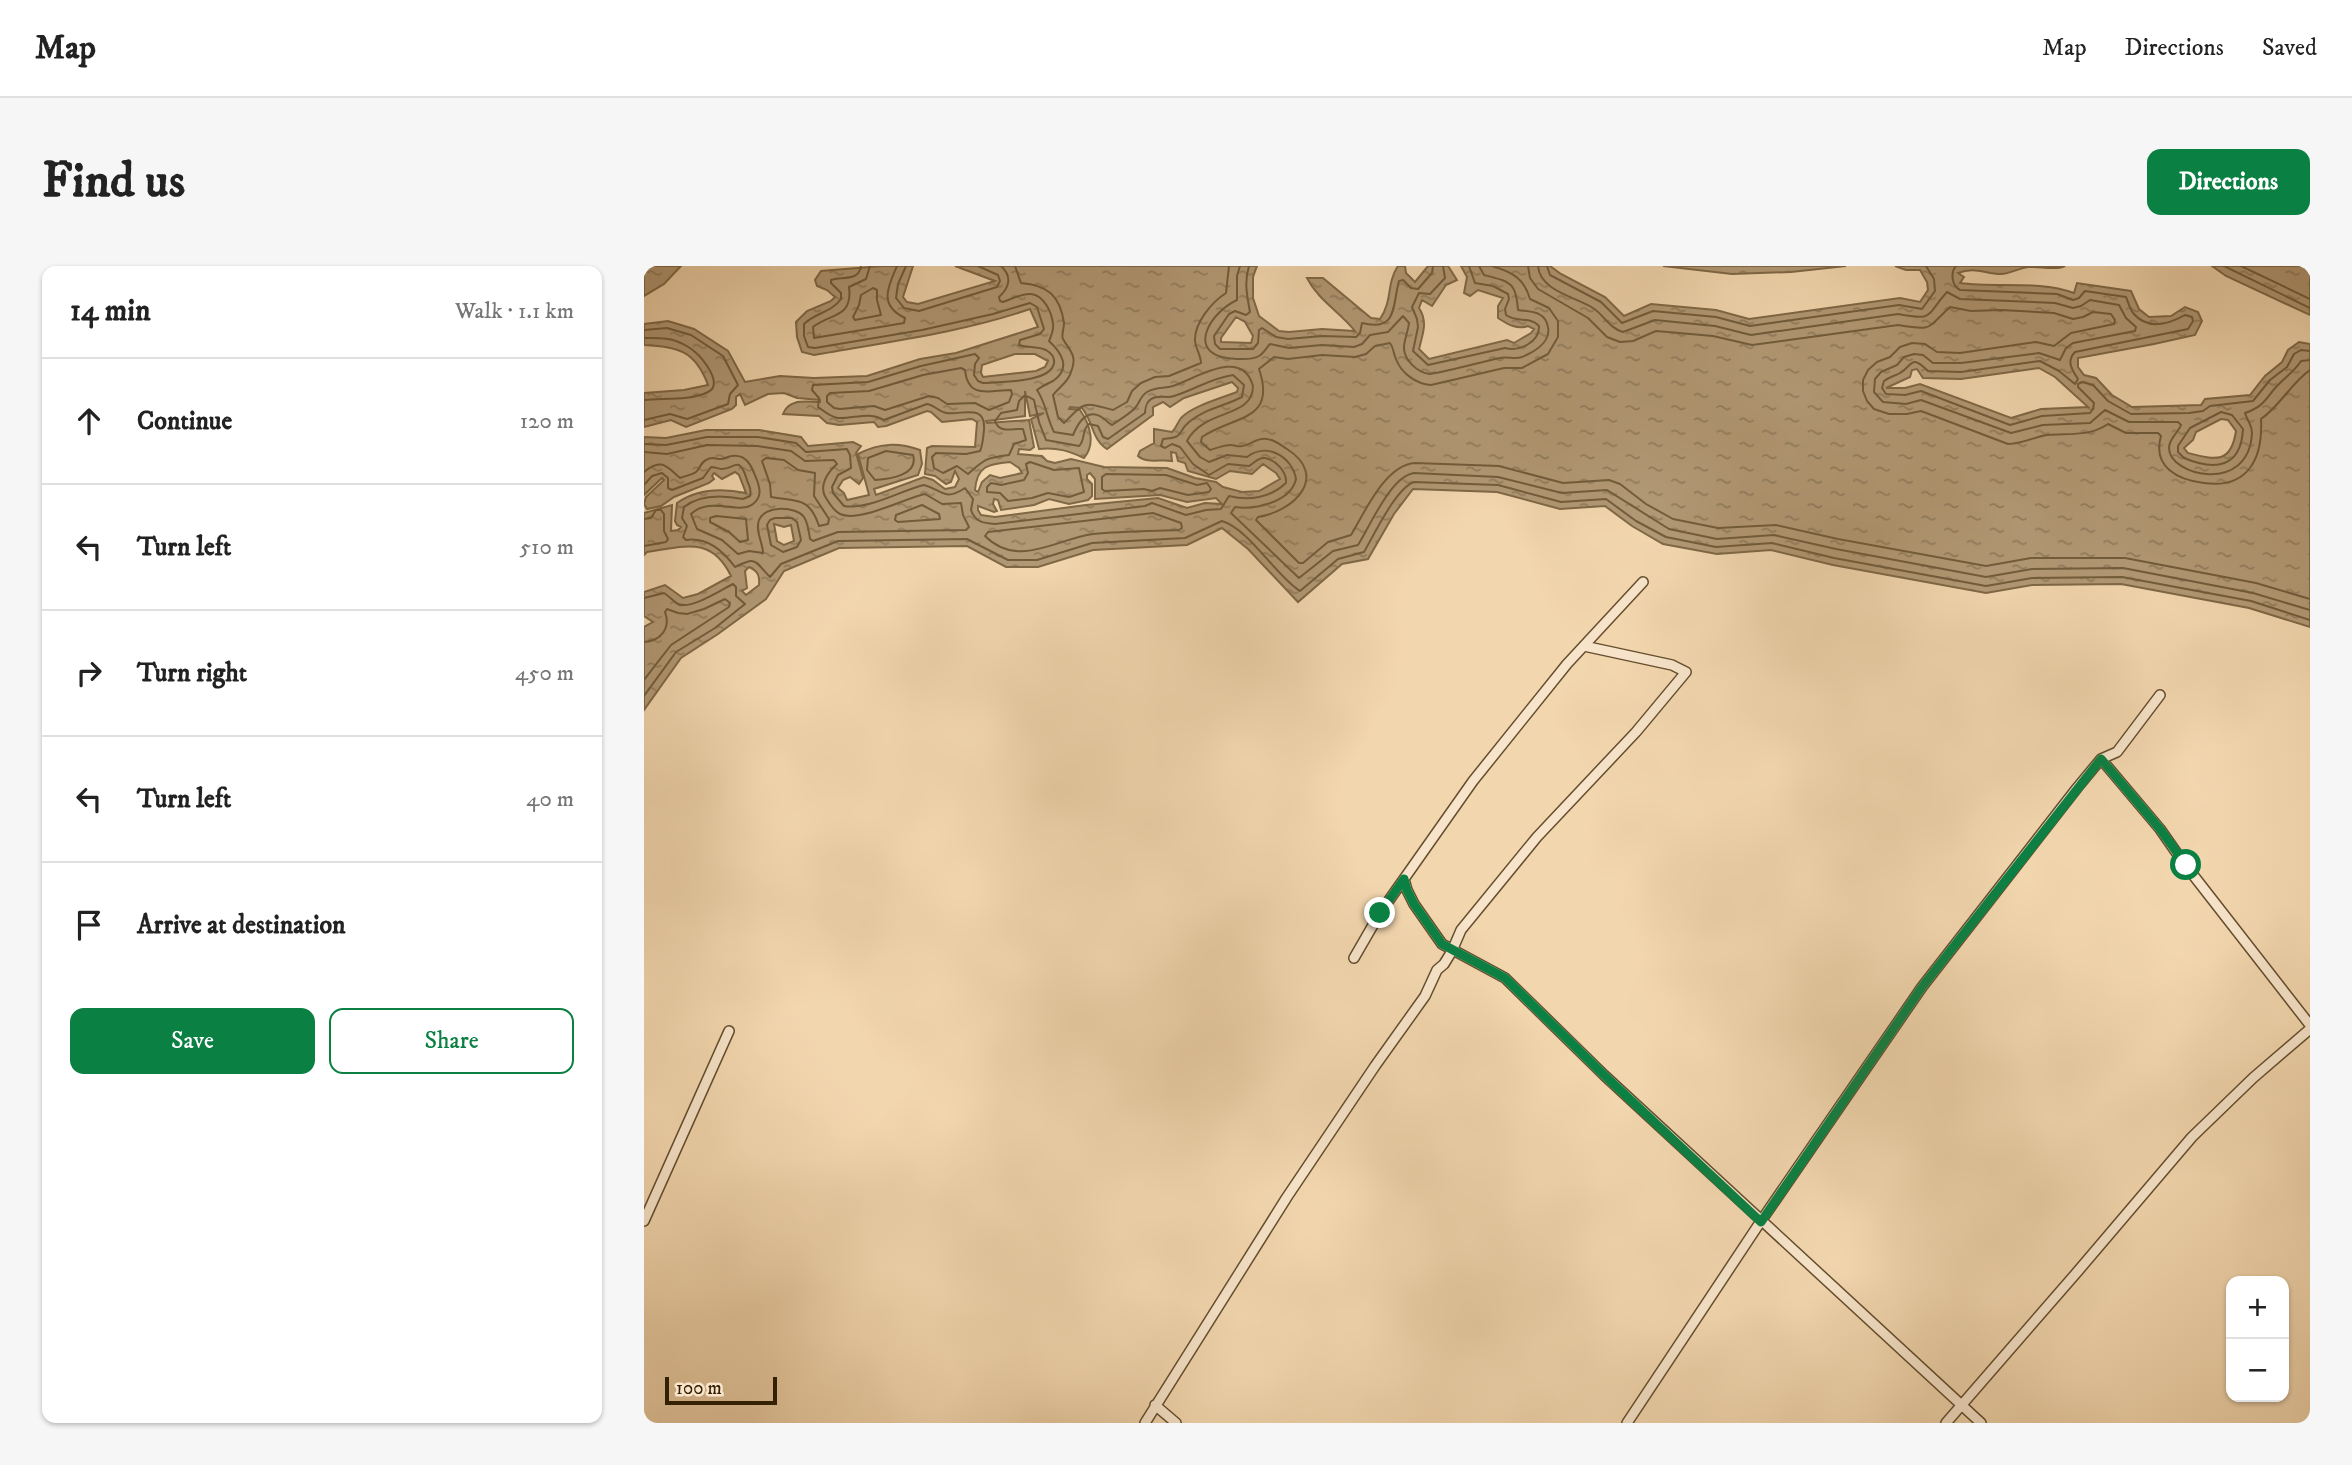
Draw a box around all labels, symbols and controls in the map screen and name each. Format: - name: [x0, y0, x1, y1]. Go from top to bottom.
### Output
- text: Map: [35, 28, 96, 69]
- text: Map: [2042, 33, 2087, 63]
- text: Directions: [2125, 33, 2224, 63]
- text: Saved: [2262, 33, 2317, 63]
- button: Directions: [2147, 149, 2310, 215]
- text: Find us: [42, 151, 185, 213]
- text: 14 min: [70, 293, 151, 330]
- text: Walk · 1.1 km: [455, 297, 574, 326]
- icon: ahead: [70, 402, 108, 440]
- text: Continue: [137, 405, 232, 438]
- text: 120 m: [520, 407, 574, 436]
- icon: left: [70, 528, 108, 566]
- text: Turn left: [137, 531, 231, 564]
- text: 510 m: [520, 533, 574, 562]
- icon: right: [70, 654, 108, 692]
- text: Turn right: [137, 657, 247, 690]
- text: 450 m: [515, 659, 574, 688]
- icon: left: [70, 780, 108, 818]
- text: Turn left: [137, 783, 231, 816]
- text: 40 m: [526, 785, 574, 814]
- route start: [2170, 849, 2201, 880]
- route end: [1364, 897, 1395, 928]
- icon: arrive: [70, 906, 108, 944]
- text: Arrive at destination: [137, 909, 346, 942]
- button: Save: [70, 1008, 315, 1074]
- button: Share: [329, 1008, 574, 1074]
- map controls: [2226, 1276, 2289, 1402]
- button: +: [2226, 1276, 2289, 1339]
- button: −: [2226, 1339, 2289, 1402]
- scale bar: [665, 1374, 777, 1406]
- text: 100 m: [676, 1377, 722, 1400]

